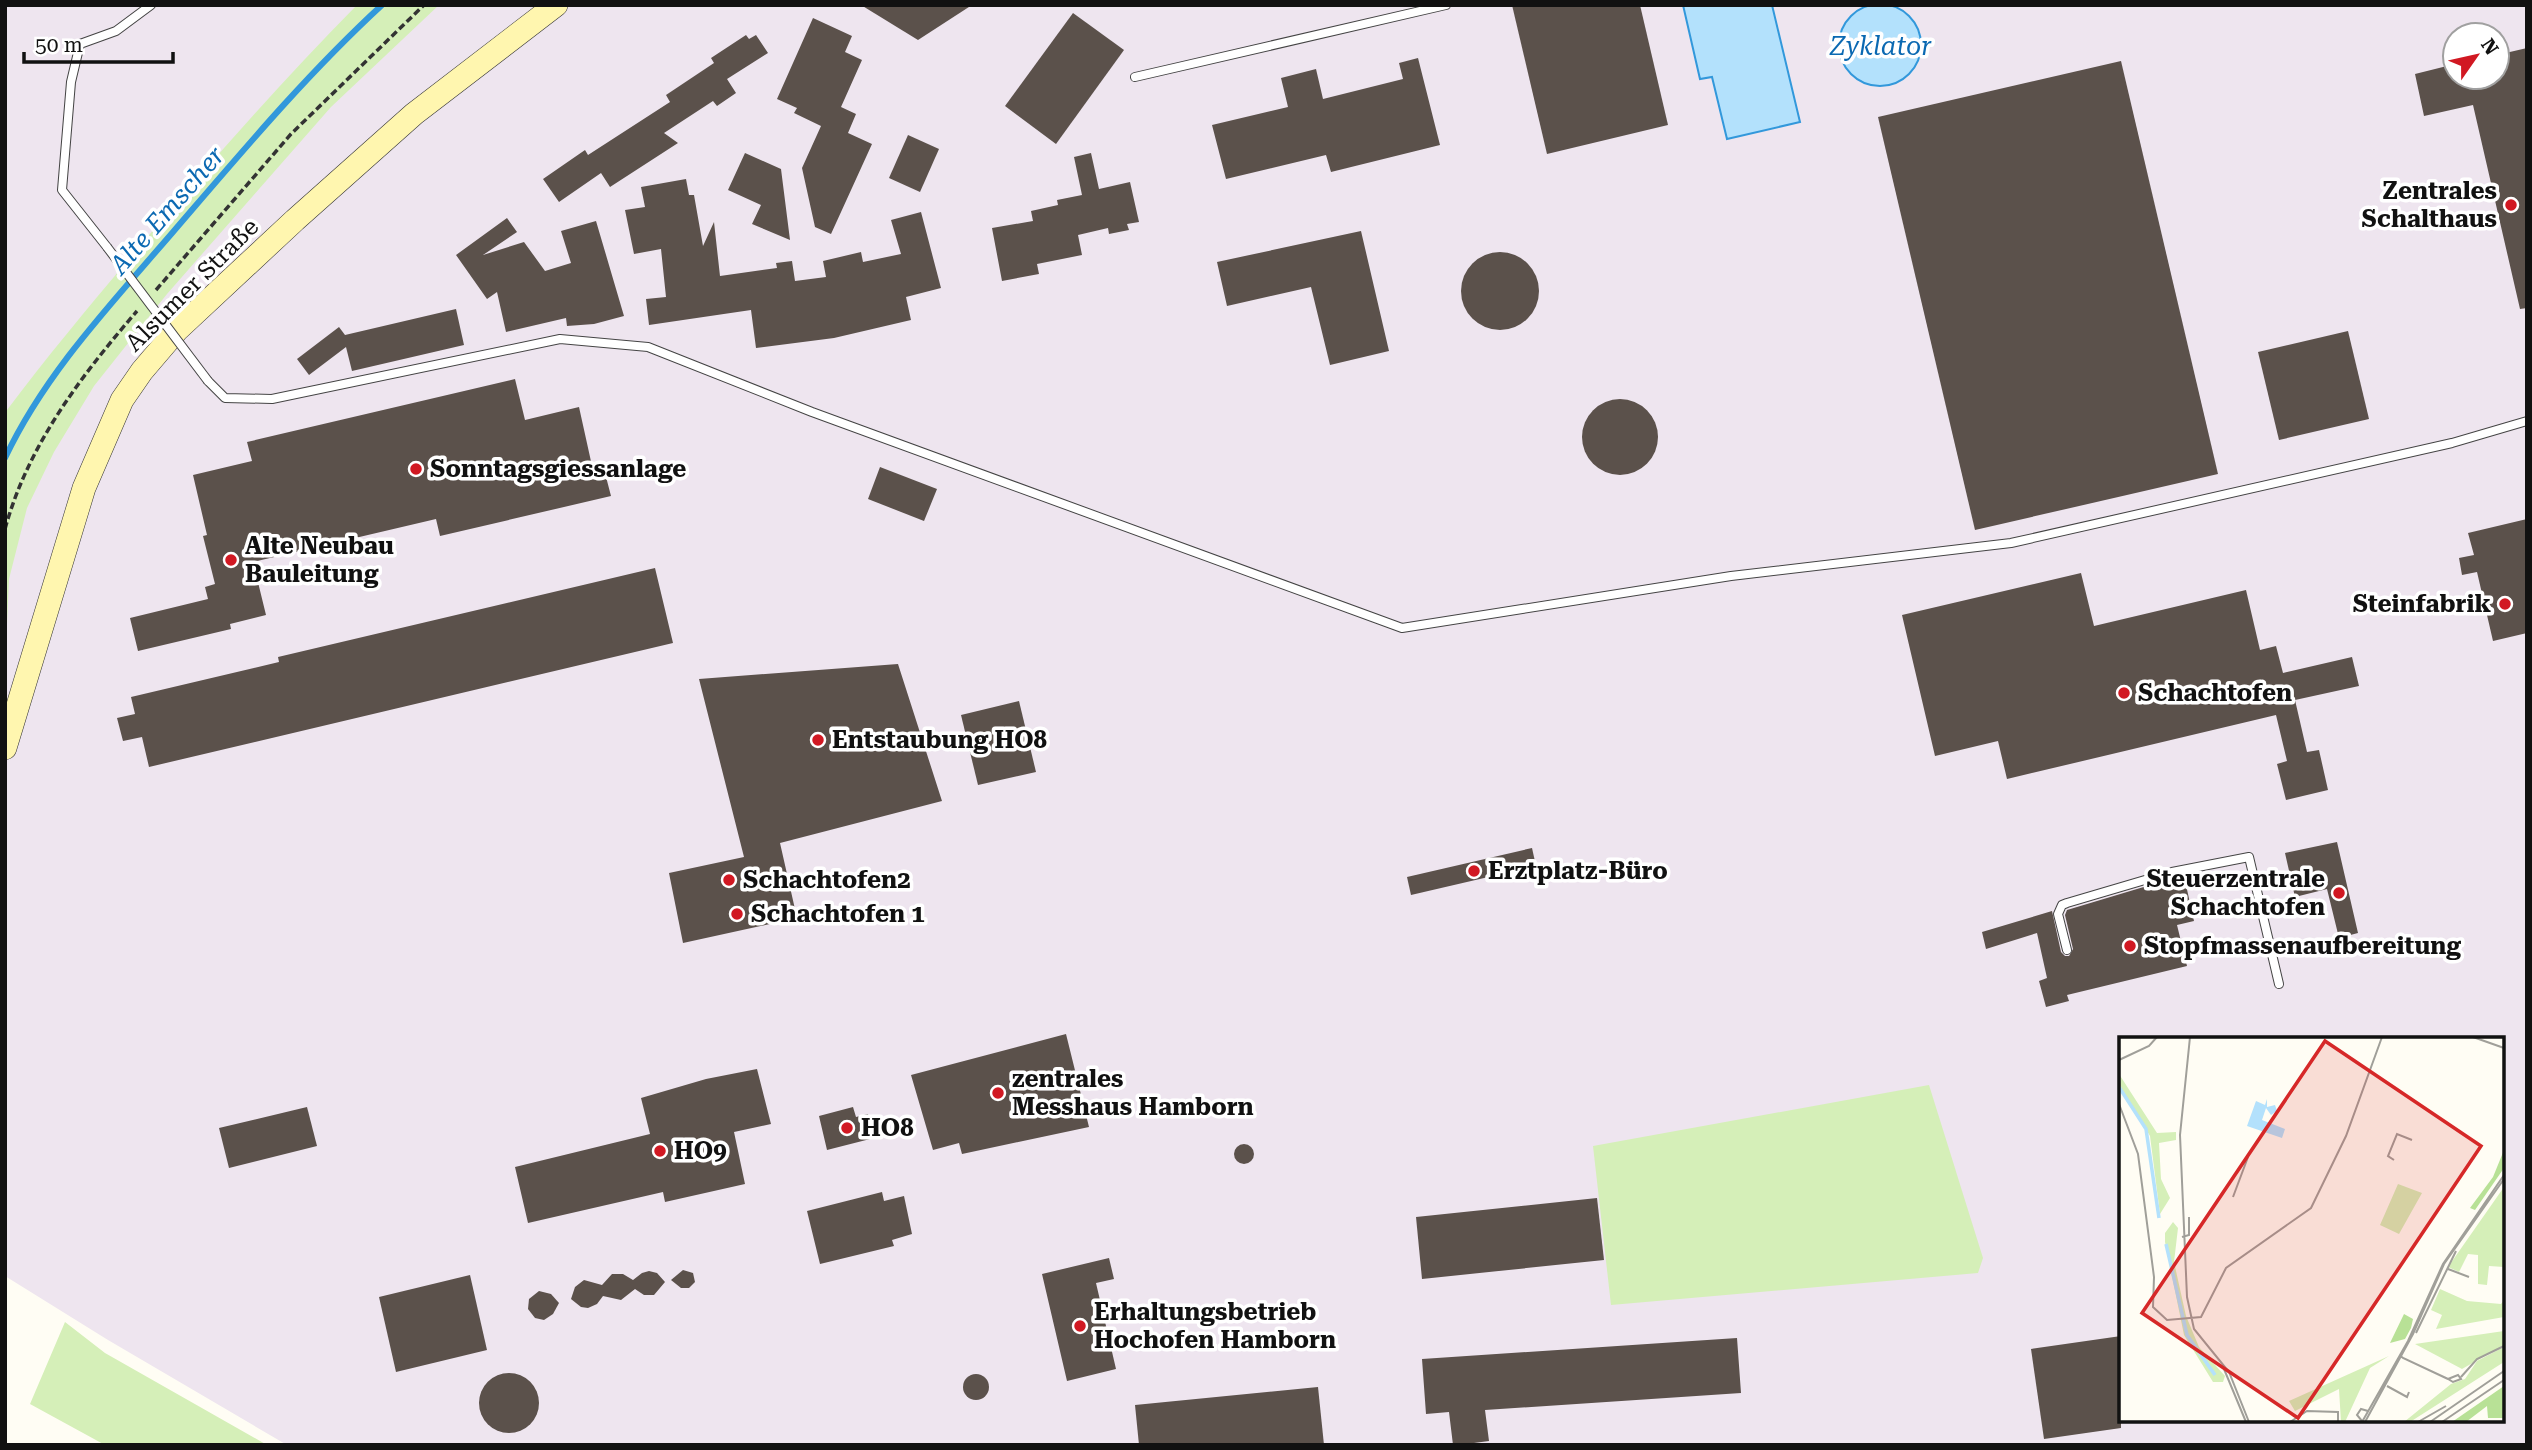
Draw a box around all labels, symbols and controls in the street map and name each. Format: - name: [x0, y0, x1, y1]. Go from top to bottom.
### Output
- scale bar: [24, 21, 173, 65]
- north arrow: [2441, 21, 2511, 91]
- water label: Zyklator: [1829, 31, 1932, 61]
- text: 50 m: [35, 33, 83, 57]
- text: N: [2476, 34, 2504, 60]
- water label: Alte Emscher: [102, 140, 231, 281]
- place label: Zentrales Schalthaus: [2362, 177, 2497, 233]
- marker: Zentrales Schalthaus: [2503, 197, 2519, 213]
- street label: Alsumer Straße: [120, 213, 264, 357]
- place label: Sonntagsgiessanlage: [430, 455, 686, 483]
- marker: Sonntagsgiessanlage: [408, 461, 424, 477]
- place label: Alte Neubau Bauleitung: [245, 532, 394, 588]
- marker: Alte Neubau Bauleitung: [223, 552, 239, 568]
- place label: Steinfabrik: [2353, 590, 2491, 618]
- marker: Steinfabrik: [2497, 596, 2513, 612]
- place label: Schachtofen: [2138, 679, 2292, 707]
- marker: Schachtofen: [2116, 685, 2132, 701]
- place label: Entstaubung HO8: [832, 726, 1047, 754]
- marker: Entstaubung HO8: [810, 732, 826, 748]
- place label: Erztplatz-Büro: [1488, 857, 1668, 885]
- marker: Erztplatz-Büro: [1466, 863, 1482, 879]
- place label: Steuerzentrale Schachtofen: [2146, 865, 2325, 921]
- place label: Schachtofen2: [743, 866, 911, 894]
- marker: Schachtofen2: [721, 872, 737, 888]
- marker: Steuerzentrale Schachtofen: [2331, 885, 2347, 901]
- place label: Schachtofen 1: [751, 900, 925, 928]
- marker: Schachtofen 1: [729, 906, 745, 922]
- place label: Stopfmassenaufbereitung: [2144, 932, 2461, 960]
- marker: Stopfmassenaufbereitung: [2122, 938, 2138, 954]
- inset map: [2119, 1037, 2504, 1422]
- place label: zentrales Messhaus Hamborn: [1012, 1065, 1254, 1121]
- marker: zentrales Messhaus Hamborn: [990, 1085, 1006, 1101]
- place label: HO8: [861, 1114, 914, 1142]
- marker: HO8: [839, 1120, 855, 1136]
- place label: HO9: [674, 1137, 727, 1165]
- marker: HO9: [652, 1143, 668, 1159]
- place label: Erhaltungsbetrieb Hochofen Hamborn: [1094, 1298, 1336, 1354]
- marker: Erhaltungsbetrieb Hochofen Hamborn: [1072, 1318, 1088, 1334]

